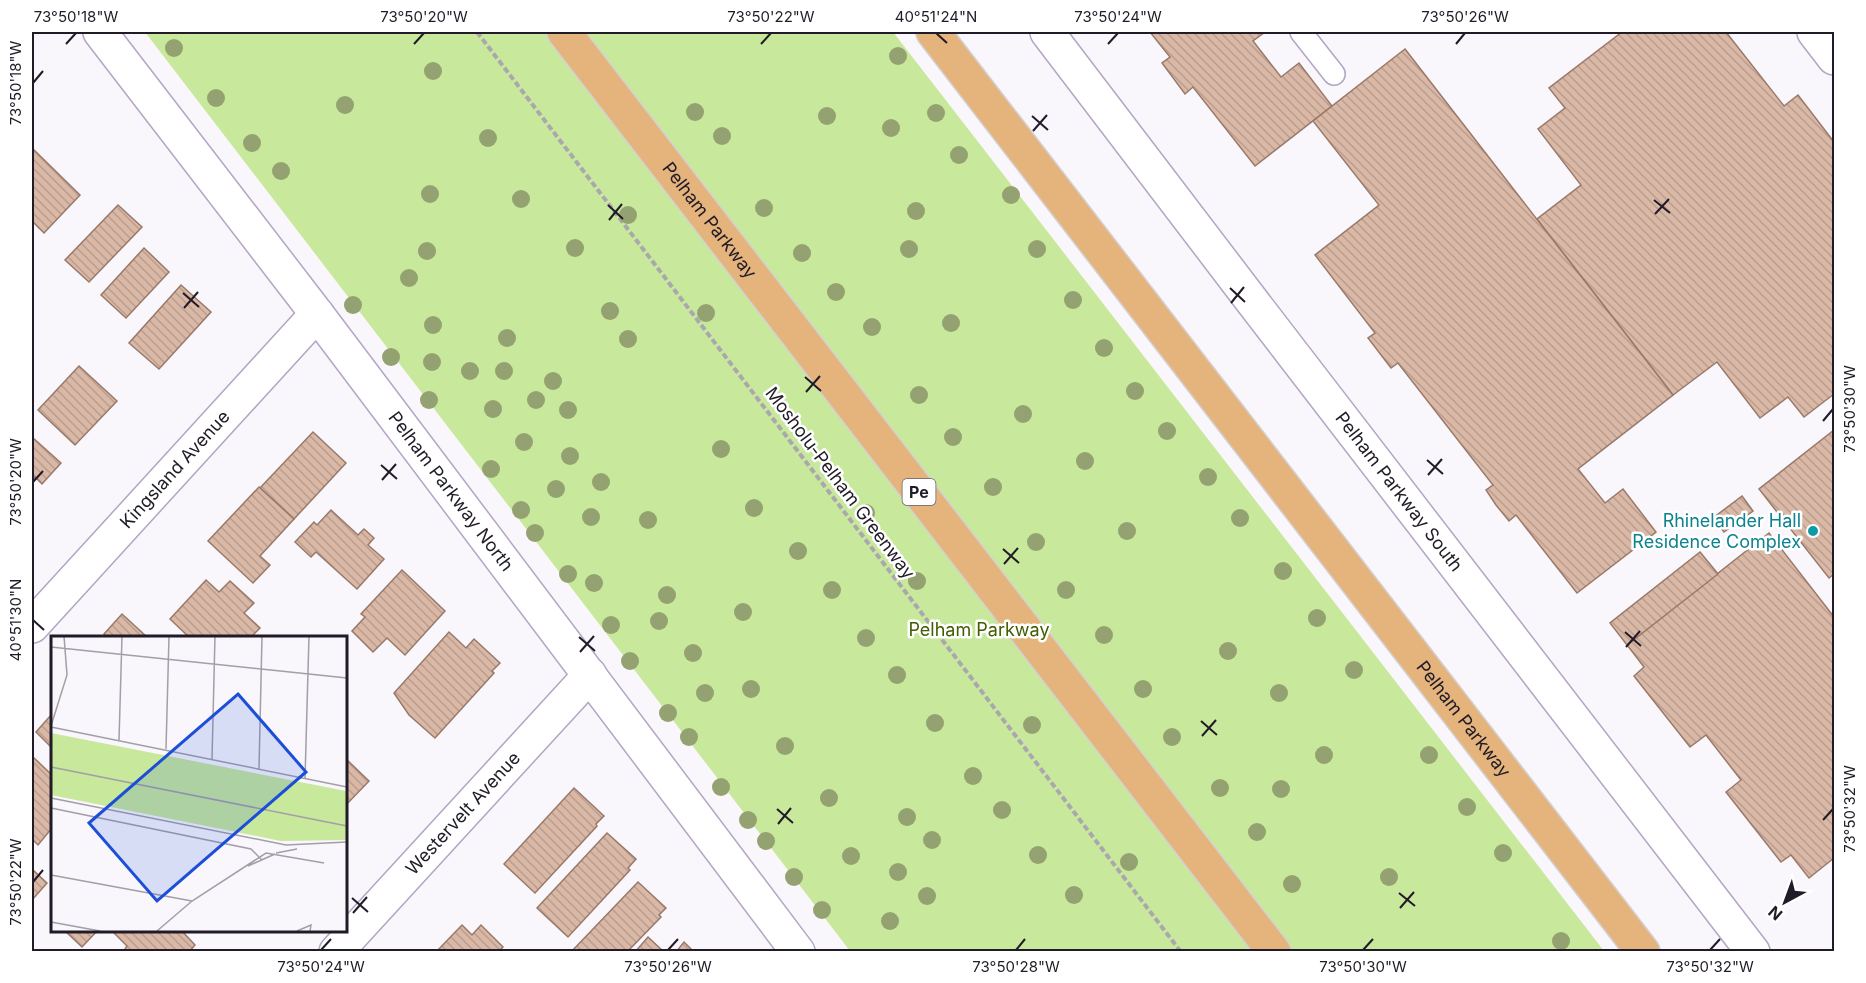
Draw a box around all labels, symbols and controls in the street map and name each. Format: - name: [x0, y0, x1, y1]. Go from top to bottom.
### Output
- text: 73°50'18"W: [34, 7, 118, 26]
- text: 73°50'20"W: [380, 7, 468, 26]
- text: 73°50'22"W: [727, 7, 815, 26]
- text: 40°51'24"N: [895, 7, 977, 26]
- text: 73°50'24"W: [1074, 7, 1162, 26]
- text: 73°50'26"W: [1421, 7, 1509, 26]
- text: 73°50'18"W: [6, 41, 25, 125]
- street label: Pelham Parkway: [658, 158, 761, 282]
- text: 73°50'30"W: [1840, 365, 1859, 453]
- street label: Mosholu-Pelham Greenway: [761, 383, 919, 583]
- street label: Kingsland Avenue: [115, 406, 234, 532]
- street label: Pelham Parkway North: [384, 407, 518, 575]
- street label: Pelham Parkway South: [1331, 408, 1467, 575]
- text: 73°50'20"W: [6, 438, 25, 526]
- road number: Pe: [902, 479, 936, 505]
- place label: Rhinelander Hall Residence Complex: [1632, 510, 1801, 552]
- marker: Rhinelander Hall Residence Complex: [1806, 524, 1820, 538]
- text: 40°51'30"N: [6, 579, 25, 661]
- park label: Pelham Parkway: [908, 619, 1050, 640]
- inset map: [51, 636, 346, 932]
- street label: Pelham Parkway: [1412, 657, 1515, 781]
- street label: Westervelt Avenue: [401, 747, 524, 879]
- text: 73°50'32"W: [1840, 765, 1859, 853]
- text: 73°50'22"W: [6, 838, 25, 926]
- north arrow: [1755, 872, 1815, 932]
- text: N: [1764, 902, 1786, 925]
- text: 73°50'24"W: [277, 957, 365, 976]
- text: 73°50'26"W: [624, 957, 712, 976]
- text: 73°50'28"W: [972, 957, 1060, 976]
- text: 73°50'30"W: [1319, 957, 1407, 976]
- text: 73°50'32"W: [1666, 957, 1754, 976]

